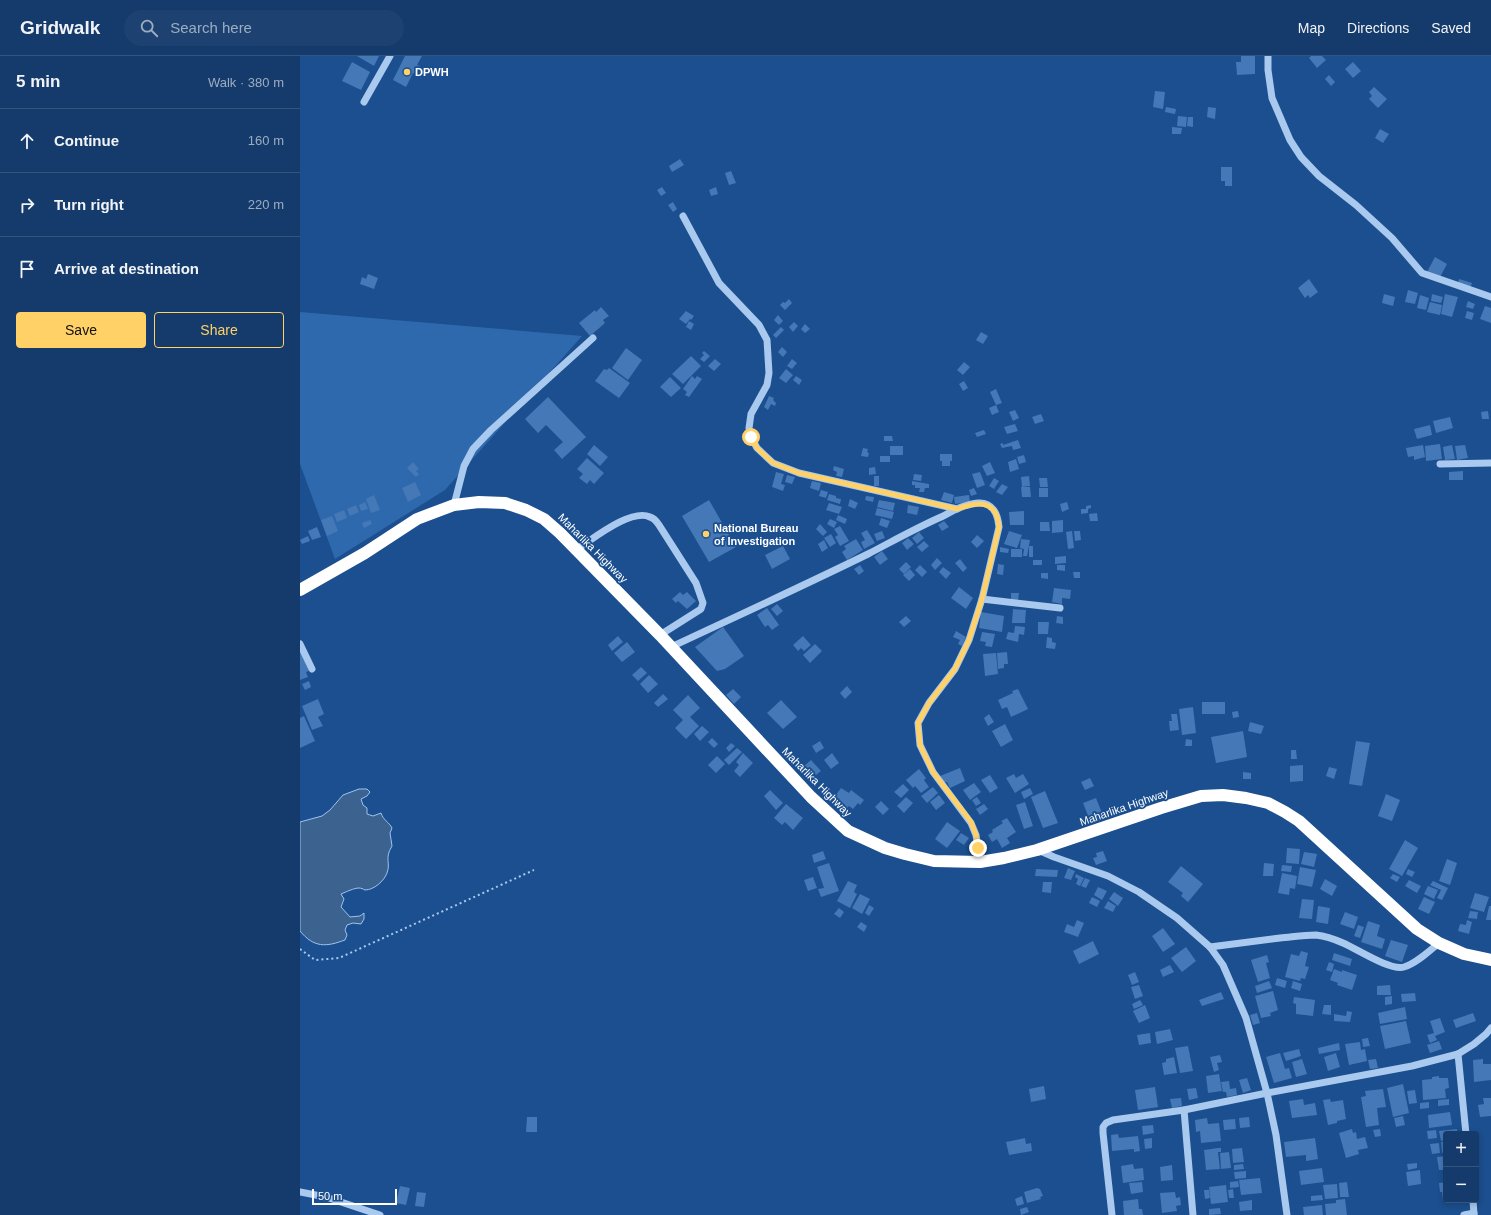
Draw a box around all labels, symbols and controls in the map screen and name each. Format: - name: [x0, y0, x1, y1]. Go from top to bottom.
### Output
- search box: [124, 10, 404, 46]
- text: Gridwalk: [20, 17, 100, 38]
- icon: search: [138, 17, 160, 39]
- text: Search here: [170, 19, 252, 36]
- text: Map: [1298, 20, 1325, 36]
- text: Directions: [1347, 20, 1409, 36]
- text: Saved: [1431, 20, 1471, 36]
- place label: DPWH: [415, 66, 449, 78]
- marker: DPWH: [402, 67, 412, 77]
- text: 5 min: [16, 72, 60, 91]
- text: Walk · 380 m: [208, 75, 284, 90]
- icon: ahead: [16, 130, 38, 152]
- text: Continue: [54, 132, 119, 149]
- text: 160 m: [248, 133, 284, 148]
- icon: right: [16, 194, 38, 216]
- text: Turn right: [54, 196, 124, 213]
- text: 220 m: [248, 197, 284, 212]
- icon: arrive: [16, 258, 38, 280]
- text: Arrive at destination: [54, 260, 199, 277]
- button: Save: [16, 312, 146, 348]
- button: Share: [154, 312, 284, 348]
- route start: [742, 428, 760, 446]
- street label: Maharlika Highway: [556, 511, 630, 585]
- place label: National Bureau of Investigation: [714, 522, 798, 547]
- marker: National Bureau of Investigation: [701, 529, 711, 539]
- street label: Maharlika Highway: [780, 745, 854, 819]
- street label: Maharlika Highway: [1078, 786, 1170, 828]
- route end: [969, 839, 987, 857]
- map controls: [1443, 1131, 1479, 1203]
- button: +: [1443, 1131, 1479, 1167]
- button: −: [1443, 1167, 1479, 1203]
- scale bar: [312, 1187, 397, 1206]
- text: 50 m: [318, 1190, 342, 1202]

